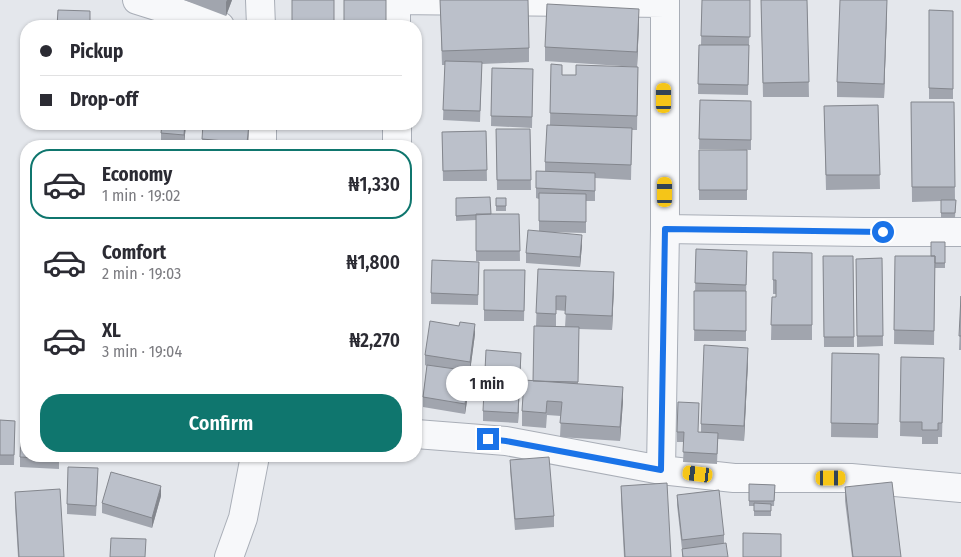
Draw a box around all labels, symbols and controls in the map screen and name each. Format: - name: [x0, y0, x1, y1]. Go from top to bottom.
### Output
- text: Pickup: [70, 40, 123, 63]
- car: [656, 83, 671, 113]
- text: Drop-off: [70, 88, 138, 111]
- icon: car: [42, 162, 87, 207]
- text: Economy: [102, 163, 172, 186]
- text: ₦1,330: [348, 173, 400, 196]
- car: [657, 177, 672, 207]
- text: 1 min · 19:02: [102, 186, 180, 205]
- route start: [872, 221, 894, 243]
- icon: car: [42, 240, 87, 285]
- text: Comfort: [102, 241, 166, 264]
- text: ₦1,800: [346, 251, 400, 274]
- text: 2 min · 19:03: [102, 264, 181, 283]
- icon: car: [42, 318, 87, 363]
- text: XL: [102, 319, 121, 342]
- text: ₦2,270: [349, 329, 400, 352]
- text: 3 min · 19:04: [102, 342, 182, 361]
- callout: 1 min: [447, 366, 529, 402]
- text: 1 min: [470, 374, 504, 393]
- button: Confirm: [40, 394, 402, 452]
- route end: [477, 428, 499, 450]
- car: [682, 465, 713, 483]
- car: [816, 471, 846, 486]

